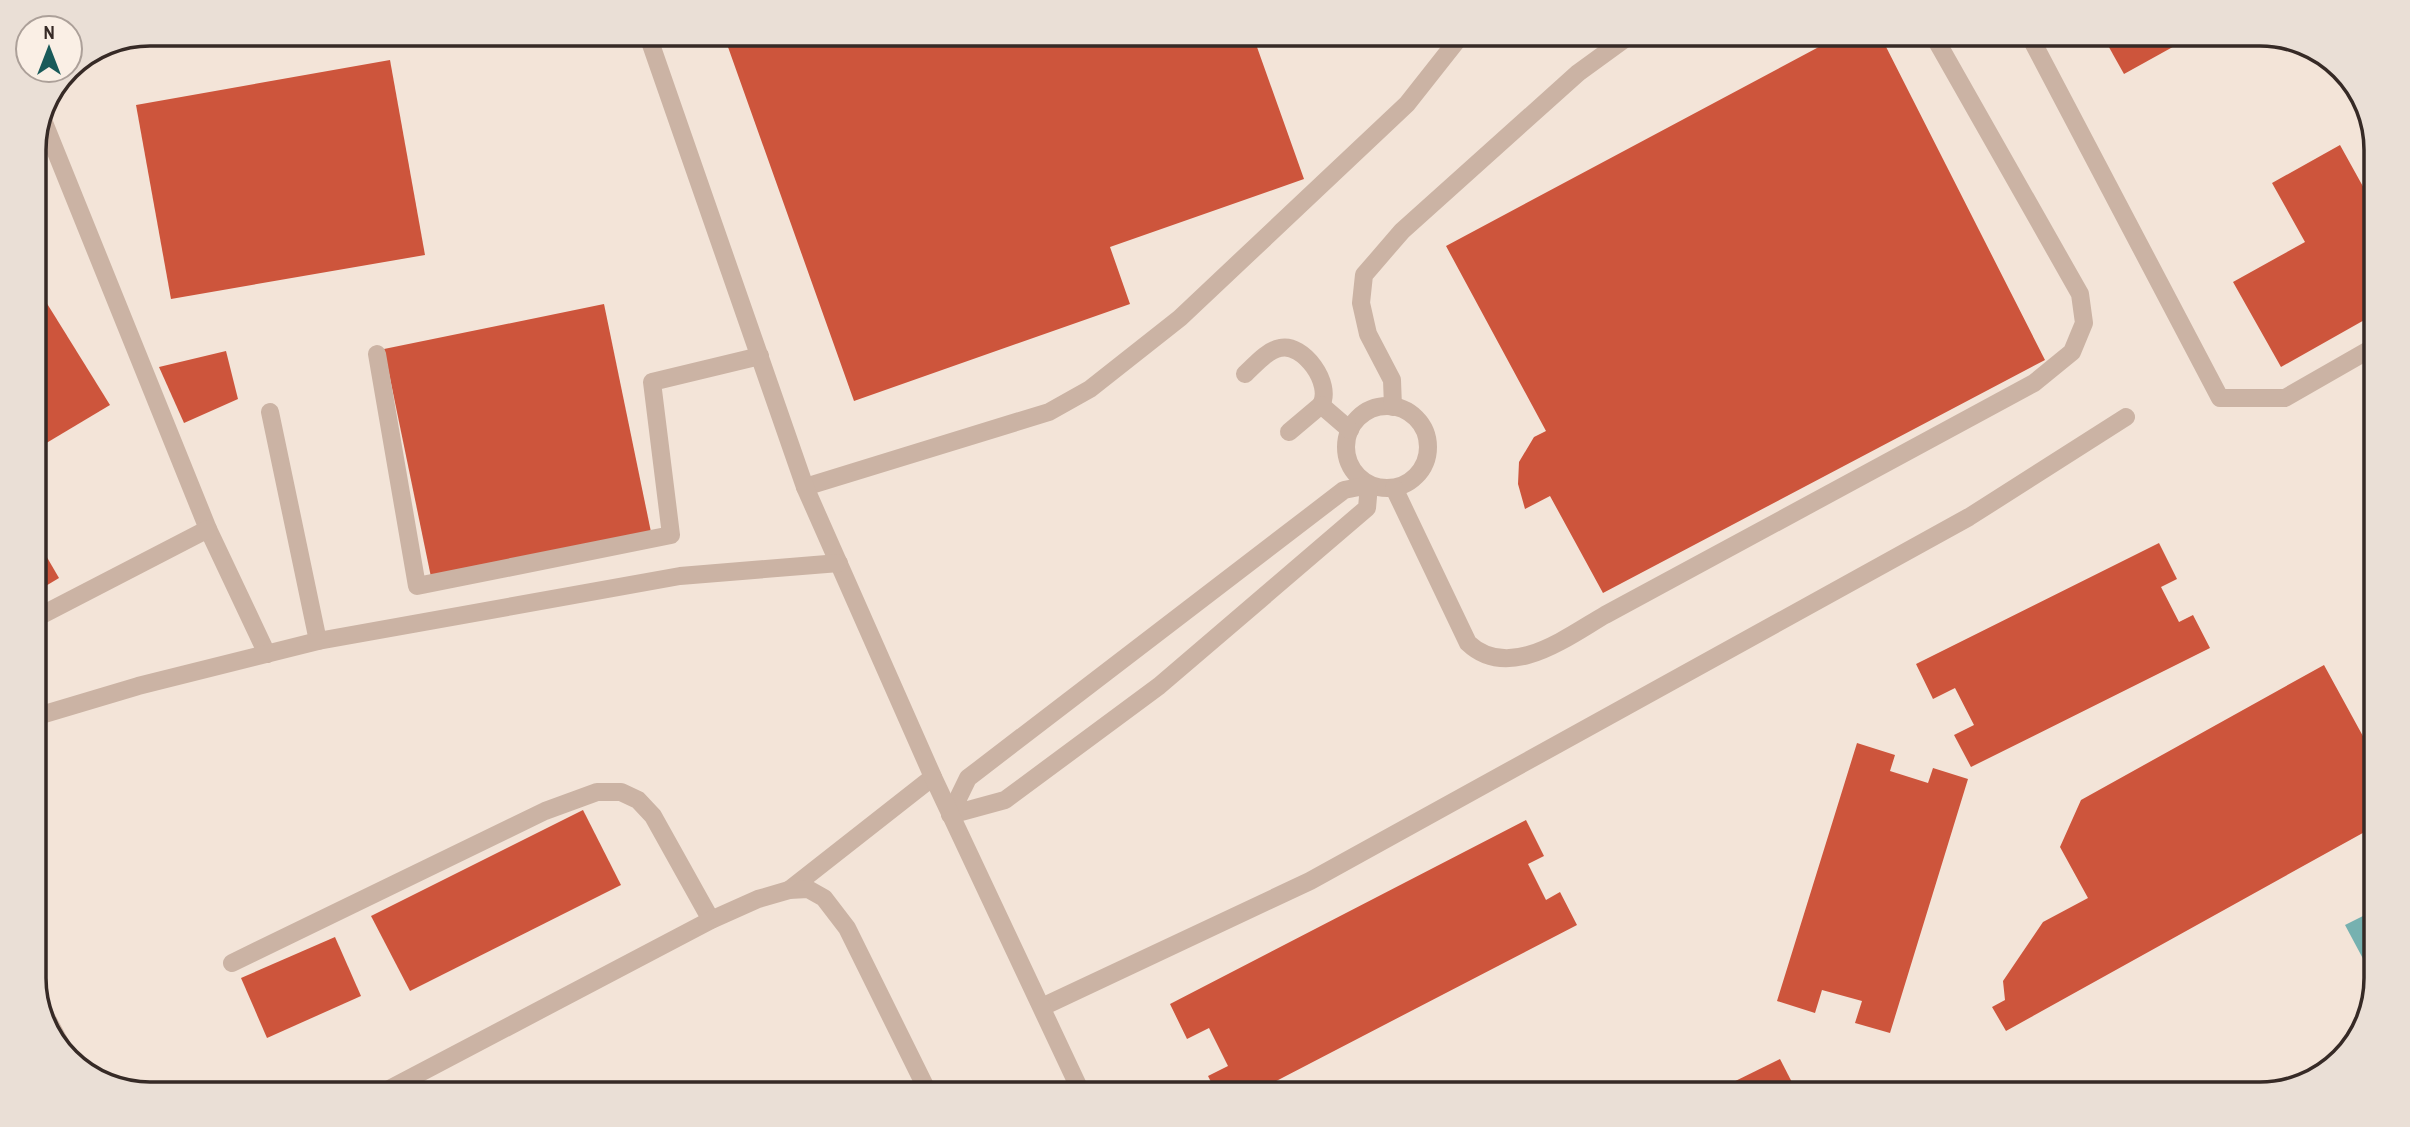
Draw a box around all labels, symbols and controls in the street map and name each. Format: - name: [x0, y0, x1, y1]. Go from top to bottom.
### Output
- north arrow: [14, 14, 84, 84]
- text: N: [43, 19, 55, 45]

